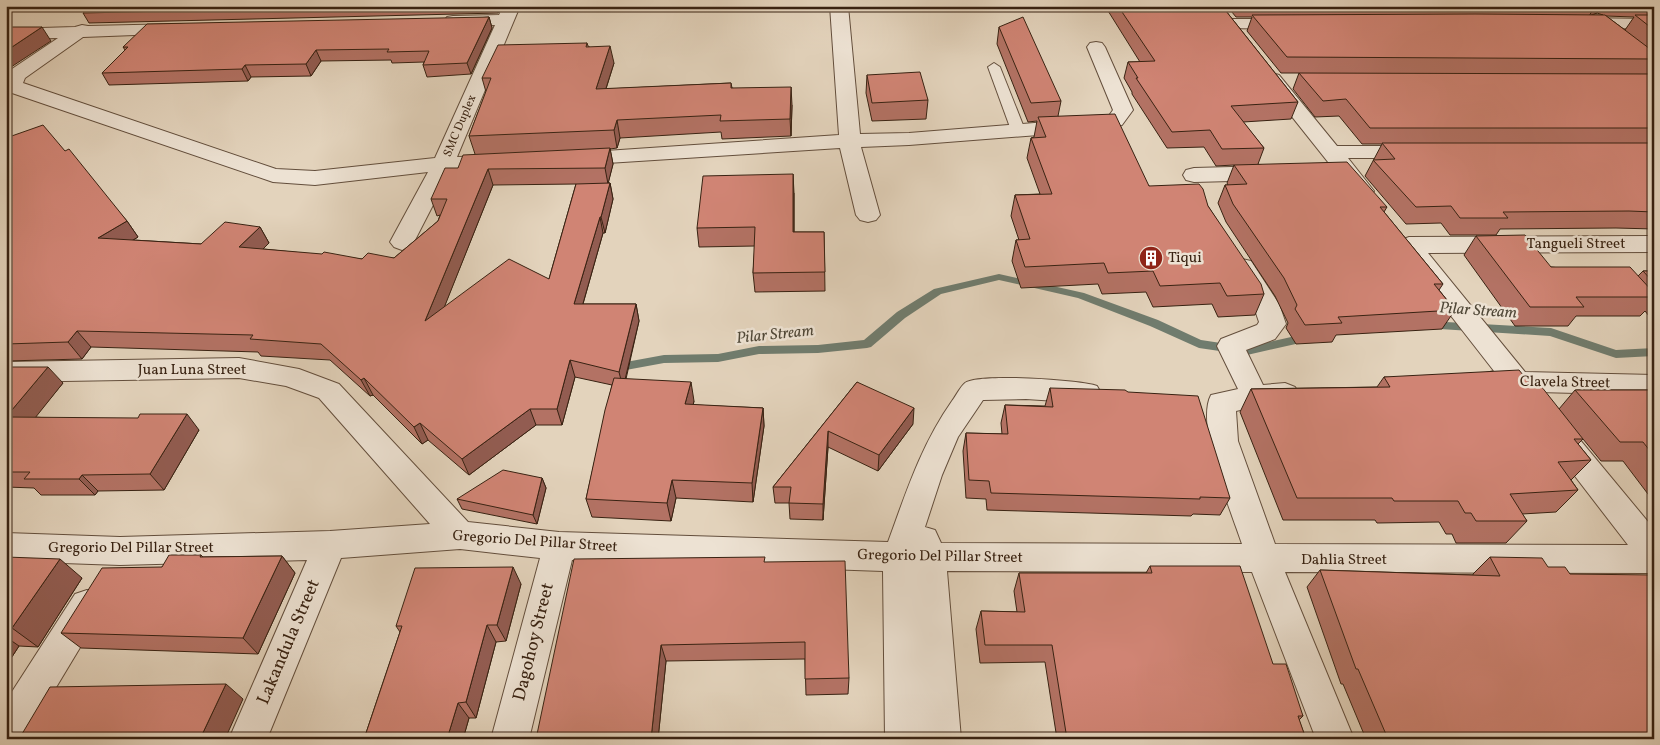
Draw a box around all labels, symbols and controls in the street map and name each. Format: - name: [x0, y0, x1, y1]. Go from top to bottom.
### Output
- street label: SMC Duplex: [440, 93, 480, 159]
- street label: Tangueli Street: [1527, 234, 1625, 255]
- building icon: Tiqui: [1138, 245, 1164, 271]
- place label: Tiqui: [1168, 248, 1202, 269]
- water label: Pilar Stream: [1438, 297, 1518, 325]
- water label: Pilar Stream: [735, 320, 815, 350]
- street label: Juan Luna Street: [138, 360, 246, 381]
- street label: Clavela Street: [1520, 372, 1610, 394]
- street label: Gregorio Del Pillar Street: [452, 526, 618, 558]
- street label: Gregorio Del Pillar Street: [48, 538, 214, 559]
- street label: Gregorio Del Pillar Street: [857, 545, 1023, 569]
- street label: Dahlia Street: [1301, 550, 1387, 571]
- street label: Lakandula Street: [251, 575, 327, 709]
- street label: Dagohoy Street: [507, 580, 561, 704]

